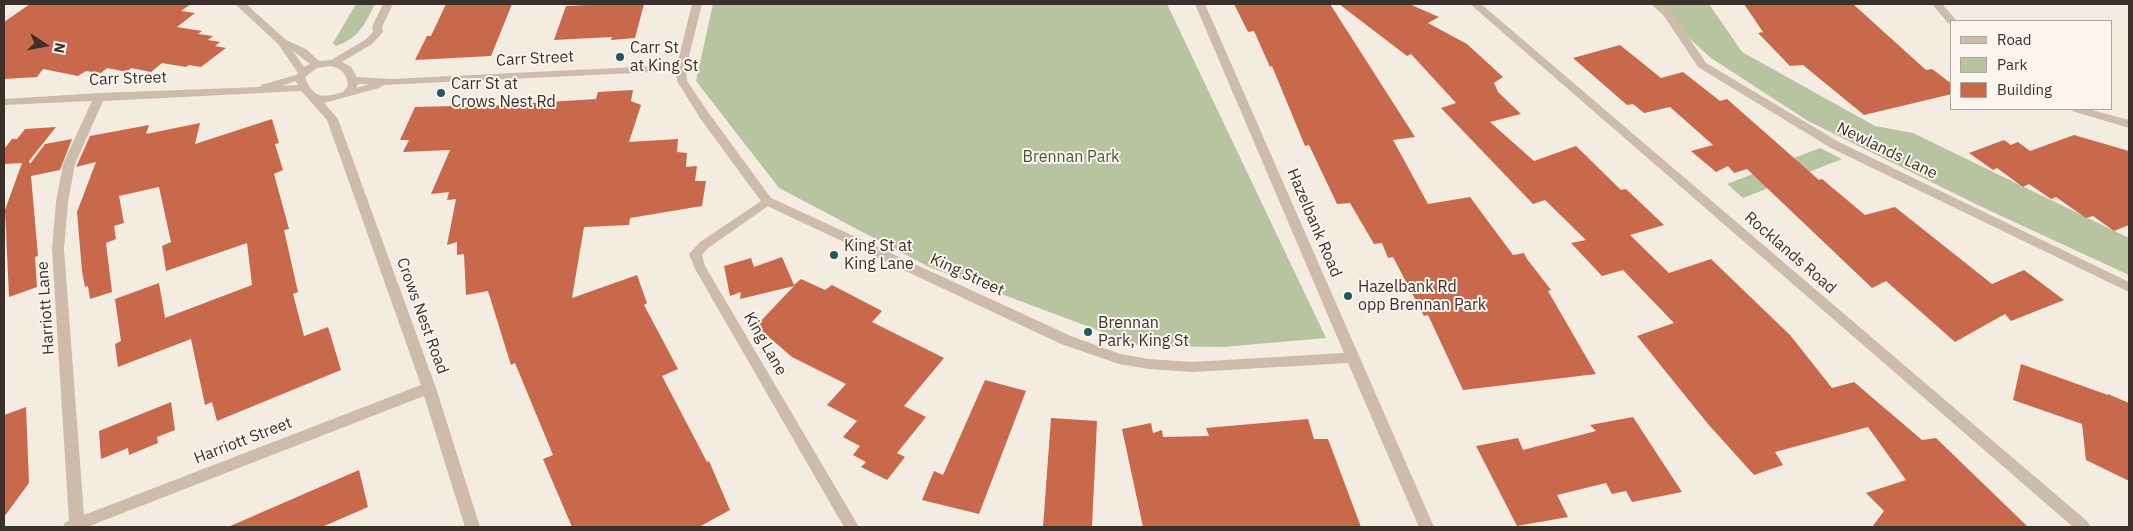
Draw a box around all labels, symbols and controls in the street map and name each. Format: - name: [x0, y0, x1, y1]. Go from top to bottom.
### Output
- north arrow: [20, 20, 70, 70]
- legend: [1950, 20, 2113, 110]
- text: Road: [1997, 30, 2032, 49]
- place label: Carr St at King St: [630, 38, 698, 76]
- text: N: [50, 41, 70, 55]
- street label: Carr Street: [496, 47, 574, 71]
- marker: Carr St at King St: [614, 51, 626, 63]
- text: Park: [1997, 55, 2027, 74]
- street label: Carr Street: [89, 68, 167, 90]
- place label: Carr St at Crows Nest Rd: [451, 74, 556, 112]
- text: Building: [1997, 80, 2052, 99]
- marker: Carr St at Crows Nest Rd: [435, 87, 447, 99]
- street label: Newlands Lane: [1834, 118, 1940, 184]
- park label: Brennan Park: [1023, 147, 1119, 167]
- street label: Hazelbank Road: [1282, 166, 1346, 280]
- street label: Rocklands Road: [1740, 208, 1840, 298]
- place label: King St at King Lane: [844, 236, 914, 274]
- marker: King St at King Lane: [828, 249, 840, 261]
- street label: King Street: [927, 250, 1007, 300]
- street label: Crows Nest Road: [392, 255, 452, 377]
- street label: Harriott Lane: [33, 261, 59, 355]
- place label: Hazelbank Rd opp Brennan Park: [1358, 277, 1486, 315]
- marker: Hazelbank Rd opp Brennan Park: [1342, 290, 1354, 302]
- street label: King Lane: [739, 309, 791, 379]
- place label: Brennan Park, King St: [1098, 313, 1189, 351]
- marker: Brennan Park, King St: [1082, 326, 1094, 338]
- street label: Harriott Street: [191, 414, 295, 468]

